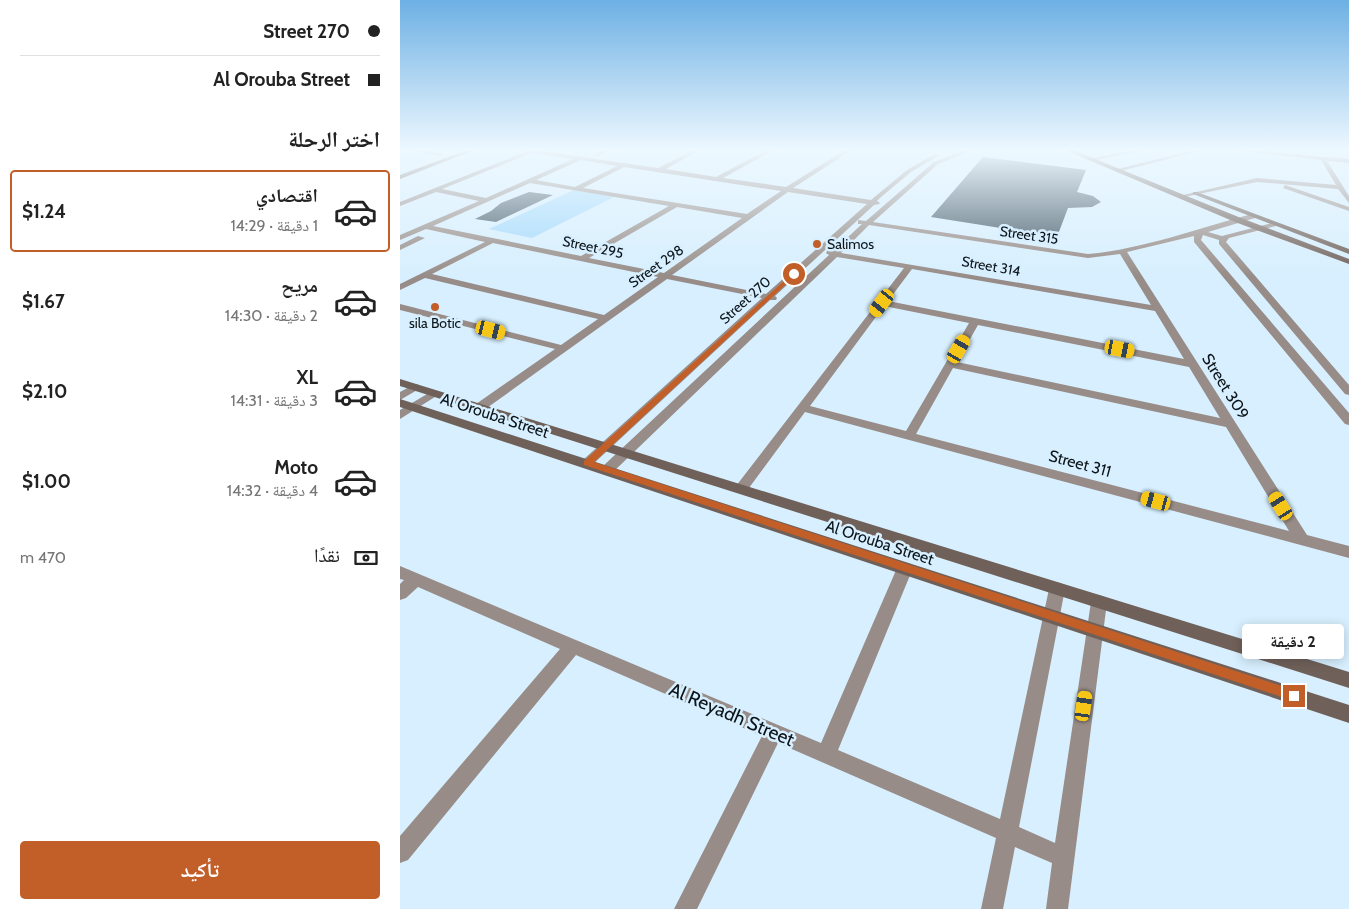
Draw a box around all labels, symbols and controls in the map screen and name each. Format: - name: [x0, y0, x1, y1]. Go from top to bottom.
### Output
- text: Street 270: [263, 20, 350, 43]
- text: Al Orouba Street: [213, 68, 350, 91]
- text: اختر الرحلة: [288, 126, 380, 153]
- text: اقتصادي: [256, 184, 318, 207]
- icon: car: [333, 189, 378, 234]
- text: $1.24: [22, 200, 66, 223]
- text: 1 دقيقة · 14:29: [230, 216, 318, 235]
- street label: Street 315: [999, 222, 1059, 248]
- street label: Street 295: [561, 232, 625, 262]
- place label: Salimos: [827, 235, 874, 253]
- marker: Salimos: [811, 238, 823, 250]
- street label: Street 298: [625, 241, 687, 291]
- street label: Street 314: [960, 252, 1022, 280]
- route start: [783, 263, 805, 285]
- street label: Street 270: [716, 272, 775, 328]
- text: مريح: [281, 274, 318, 297]
- icon: car: [333, 279, 378, 324]
- car: [866, 287, 897, 319]
- text: $1.67: [22, 290, 65, 313]
- marker: sila Botic: [429, 301, 441, 313]
- text: 2 دقيقة · 14:30: [225, 306, 318, 325]
- place label: sila Botic: [409, 314, 461, 332]
- car: [474, 319, 507, 341]
- car: [945, 332, 972, 366]
- car: [1103, 339, 1136, 359]
- street label: Street 309: [1198, 350, 1253, 423]
- text: XL: [297, 366, 318, 389]
- icon: car: [333, 369, 378, 414]
- text: $2.10: [22, 380, 67, 403]
- street label: Al Orouba Street: [438, 389, 552, 442]
- text: 3 دقيقة · 14:31: [231, 391, 318, 410]
- street label: Street 311: [1047, 446, 1113, 481]
- text: Moto: [274, 456, 318, 479]
- icon: car: [333, 459, 378, 504]
- text: $1.00: [22, 470, 71, 493]
- text: 4 دقيقة · 14:32: [227, 481, 318, 500]
- car: [1266, 489, 1295, 523]
- car: [1139, 490, 1172, 512]
- street label: Al Orouba Street: [823, 516, 937, 569]
- text: نقدًا: [314, 544, 340, 567]
- icon: cash: [352, 544, 380, 572]
- text: 470 m: [20, 548, 66, 567]
- callout: 2 دقيقة: [1243, 624, 1345, 658]
- text: 2 دقيقة: [1270, 632, 1316, 651]
- street label: Al Reyadh Street: [666, 678, 798, 751]
- route end: [1283, 685, 1305, 707]
- car: [1074, 690, 1093, 722]
- button: تأكيد: [20, 841, 380, 899]

